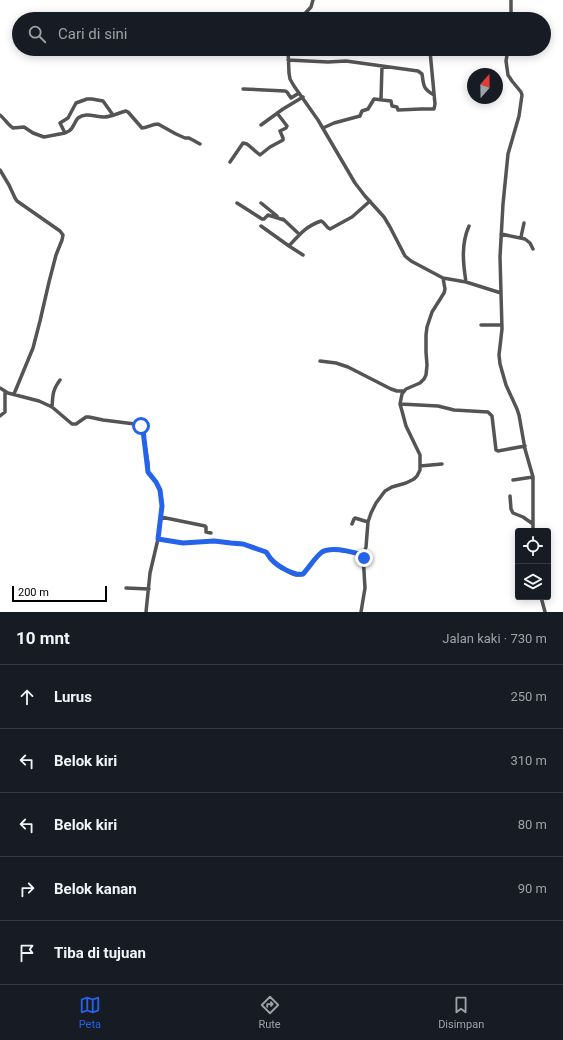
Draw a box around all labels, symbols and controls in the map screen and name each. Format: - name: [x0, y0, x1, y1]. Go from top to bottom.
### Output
- search box: [12, 12, 551, 56]
- icon: search: [26, 23, 48, 45]
- text: Cari di sini: [58, 25, 128, 43]
- north arrow: [467, 68, 503, 104]
- route start: [132, 417, 150, 435]
- map controls: [515, 528, 551, 600]
- button: locate: [515, 528, 551, 564]
- route end: [355, 549, 373, 567]
- button: layers: [515, 564, 551, 600]
- scale bar: [12, 584, 107, 603]
- text: 200 m: [18, 586, 49, 599]
- text: 10 mnt: [16, 628, 70, 648]
- text: Jalan kaki · 730 m: [442, 631, 547, 646]
- icon: ahead: [16, 686, 38, 708]
- text: Lurus: [54, 688, 92, 706]
- text: 250 m: [510, 689, 547, 704]
- icon: left: [16, 750, 38, 772]
- text: Belok kiri: [54, 752, 117, 770]
- text: 310 m: [510, 753, 547, 768]
- icon: left: [16, 814, 38, 836]
- text: Belok kiri: [54, 816, 117, 834]
- text: 80 m: [518, 817, 547, 832]
- icon: right: [16, 878, 38, 900]
- text: Belok kanan: [54, 880, 137, 898]
- text: 90 m: [518, 881, 547, 896]
- icon: arrive: [16, 942, 38, 964]
- text: Tiba di tujuan: [54, 944, 146, 962]
- tab: Peta: [79, 994, 101, 1031]
- tab: Rute: [258, 994, 281, 1031]
- tab: Disimpan: [438, 994, 484, 1031]

